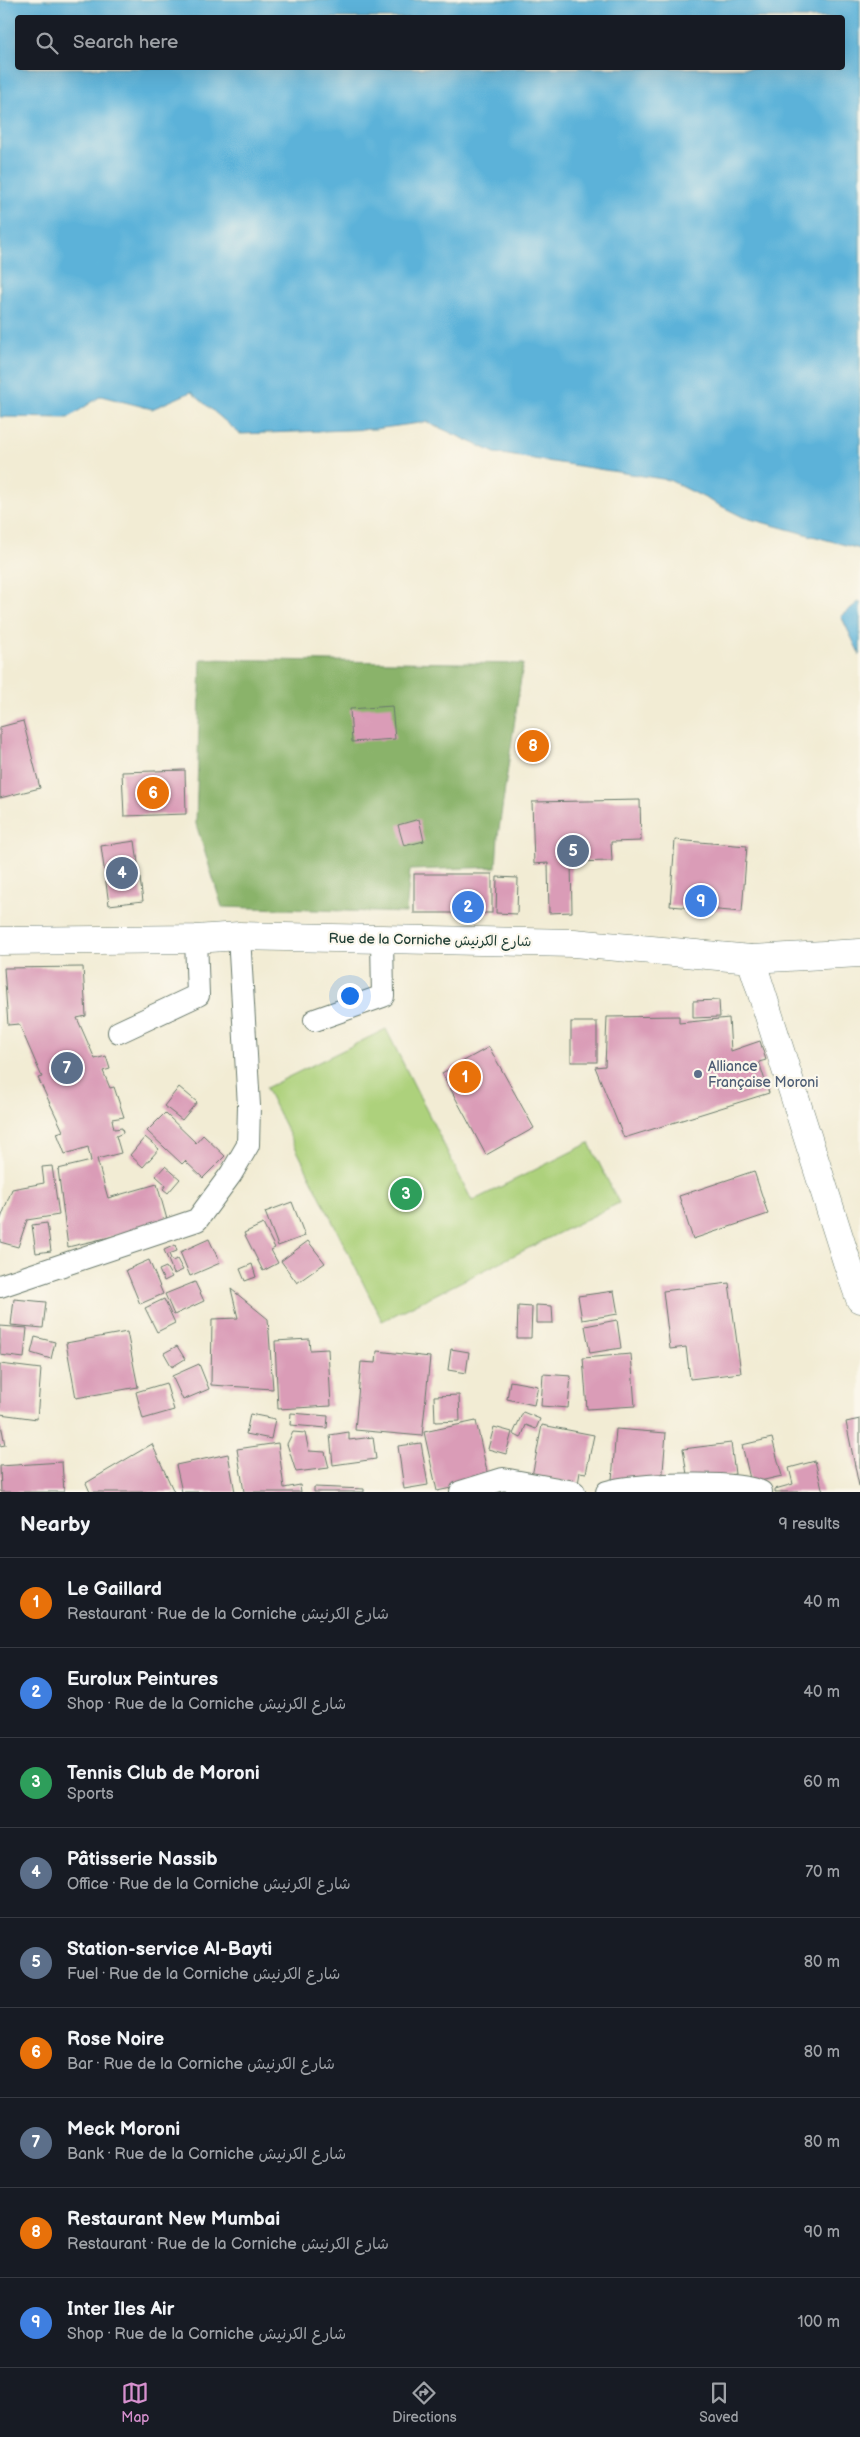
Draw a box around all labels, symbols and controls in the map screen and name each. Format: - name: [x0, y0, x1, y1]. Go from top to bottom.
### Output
- search box: [15, 15, 845, 70]
- icon: search: [33, 29, 61, 57]
- text: Search here: [73, 31, 178, 54]
- pin: 8: [517, 727, 549, 765]
- pin: 6: [137, 774, 169, 812]
- pin: 5: [557, 832, 589, 870]
- pin: 4: [106, 854, 138, 892]
- pin: 9: [685, 882, 717, 920]
- pin: 2: [452, 888, 484, 926]
- street label: Rue de la Corniche شارع الكرنيش: [328, 930, 532, 951]
- your location: [337, 983, 363, 1009]
- pin: 7: [51, 1049, 83, 1087]
- pin: 1: [449, 1058, 481, 1096]
- place label: Alliance Française Moroni: [708, 1058, 819, 1091]
- marker: Alliance Française Moroni: [692, 1068, 704, 1080]
- pin: 3: [390, 1175, 422, 1213]
- text: Nearby: [20, 1512, 90, 1537]
- text: 9 results: [778, 1515, 840, 1534]
- text: Le Gaillard: [67, 1578, 162, 1601]
- text: 1: [33, 1593, 39, 1612]
- text: 40 m: [803, 1593, 840, 1612]
- text: Restaurant · Rue de la Corniche شارع الكرنيش: [67, 1605, 389, 1624]
- text: Eurolux Peintures: [67, 1668, 218, 1691]
- text: 2: [31, 1683, 41, 1702]
- text: 40 m: [803, 1683, 840, 1702]
- text: Shop · Rue de la Corniche شارع الكرنيش: [67, 1695, 346, 1714]
- text: Tennis Club de Moroni: [67, 1762, 260, 1785]
- text: 3: [31, 1773, 41, 1792]
- text: 60 m: [803, 1773, 840, 1792]
- text: Sports: [67, 1785, 114, 1804]
- text: Pâtisserie Nassib: [67, 1848, 218, 1871]
- text: 4: [31, 1863, 41, 1882]
- text: 70 m: [805, 1863, 840, 1882]
- text: Office · Rue de la Corniche شارع الكرنيش: [67, 1875, 351, 1894]
- text: Station-service Al-Bayti: [67, 1938, 272, 1961]
- text: 5: [31, 1953, 41, 1972]
- text: 80 m: [804, 1953, 840, 1972]
- text: Fuel · Rue de la Corniche شارع الكرنيش: [67, 1965, 341, 1984]
- text: Rose Noire: [67, 2028, 164, 2051]
- text: 6: [31, 2043, 41, 2062]
- text: 80 m: [804, 2043, 840, 2062]
- text: Bar · Rue de la Corniche شارع الكرنيش: [67, 2055, 335, 2074]
- text: Meck Moroni: [67, 2118, 180, 2141]
- text: 7: [32, 2133, 40, 2152]
- text: 80 m: [804, 2133, 840, 2152]
- text: Bank · Rue de la Corniche شارع الكرنيش: [67, 2145, 346, 2164]
- text: Restaurant New Mumbai: [67, 2208, 280, 2231]
- text: 8: [31, 2223, 41, 2242]
- text: 90 m: [804, 2223, 840, 2242]
- text: Restaurant · Rue de la Corniche شارع الكرنيش: [67, 2235, 389, 2254]
- text: Inter Iles Air: [67, 2298, 174, 2321]
- text: 9: [31, 2313, 41, 2332]
- text: 100 m: [797, 2313, 840, 2332]
- text: Shop · Rue de la Corniche شارع الكرنيش: [67, 2325, 346, 2344]
- tab: Map: [121, 2379, 150, 2426]
- tab: Directions: [392, 2379, 457, 2426]
- tab: Saved: [699, 2379, 739, 2426]

